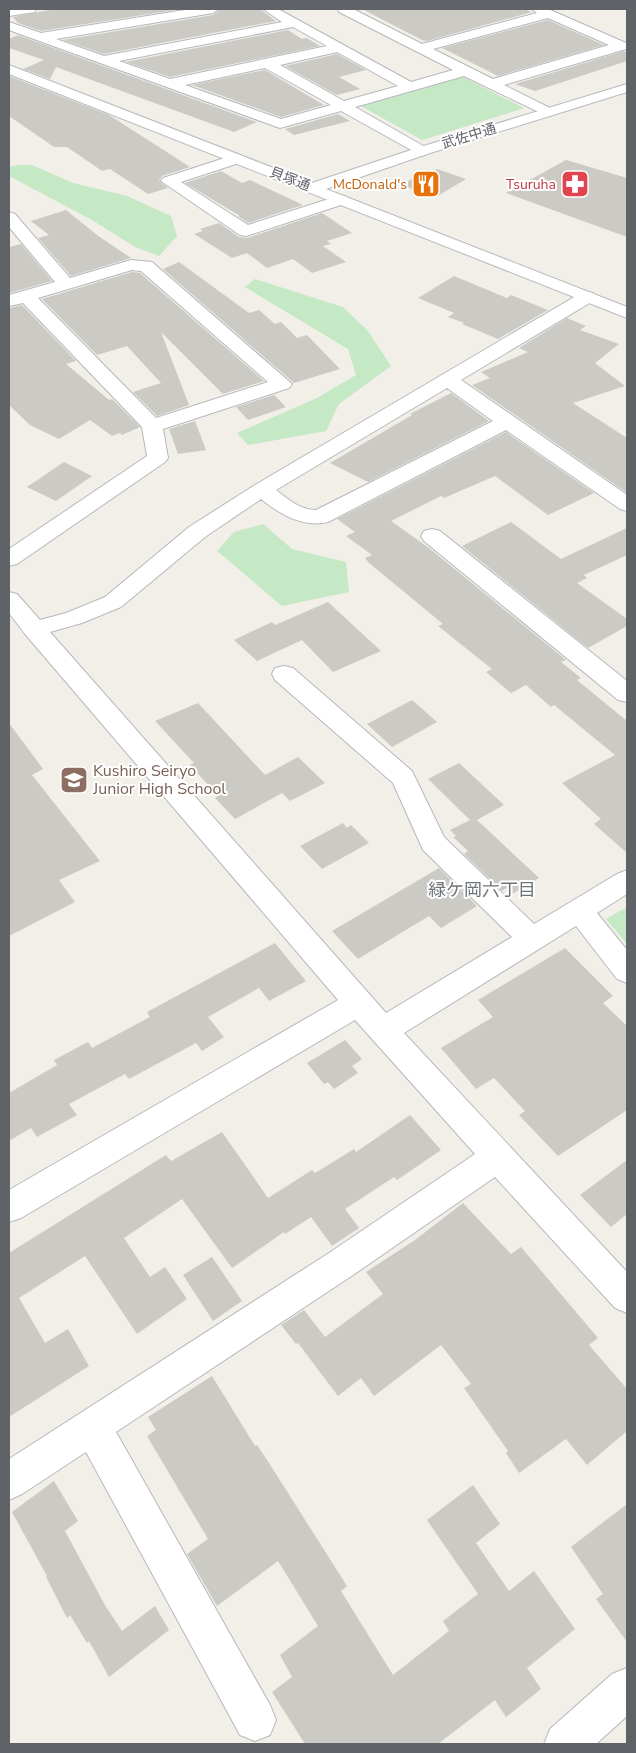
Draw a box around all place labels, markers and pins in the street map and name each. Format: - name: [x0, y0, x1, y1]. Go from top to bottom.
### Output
- restaurant icon: McDonald's: [411, 169, 441, 199]
- pharmacy icon: Tsuruha: [560, 169, 590, 199]
- place label: McDonald's: [333, 175, 407, 194]
- place label: Tsuruha: [506, 175, 556, 194]
- place label: Kushiro Seiryo Junior High School: [92, 760, 226, 800]
- school or university icon: Kushiro Seiryo Junior High School: [59, 765, 89, 795]

